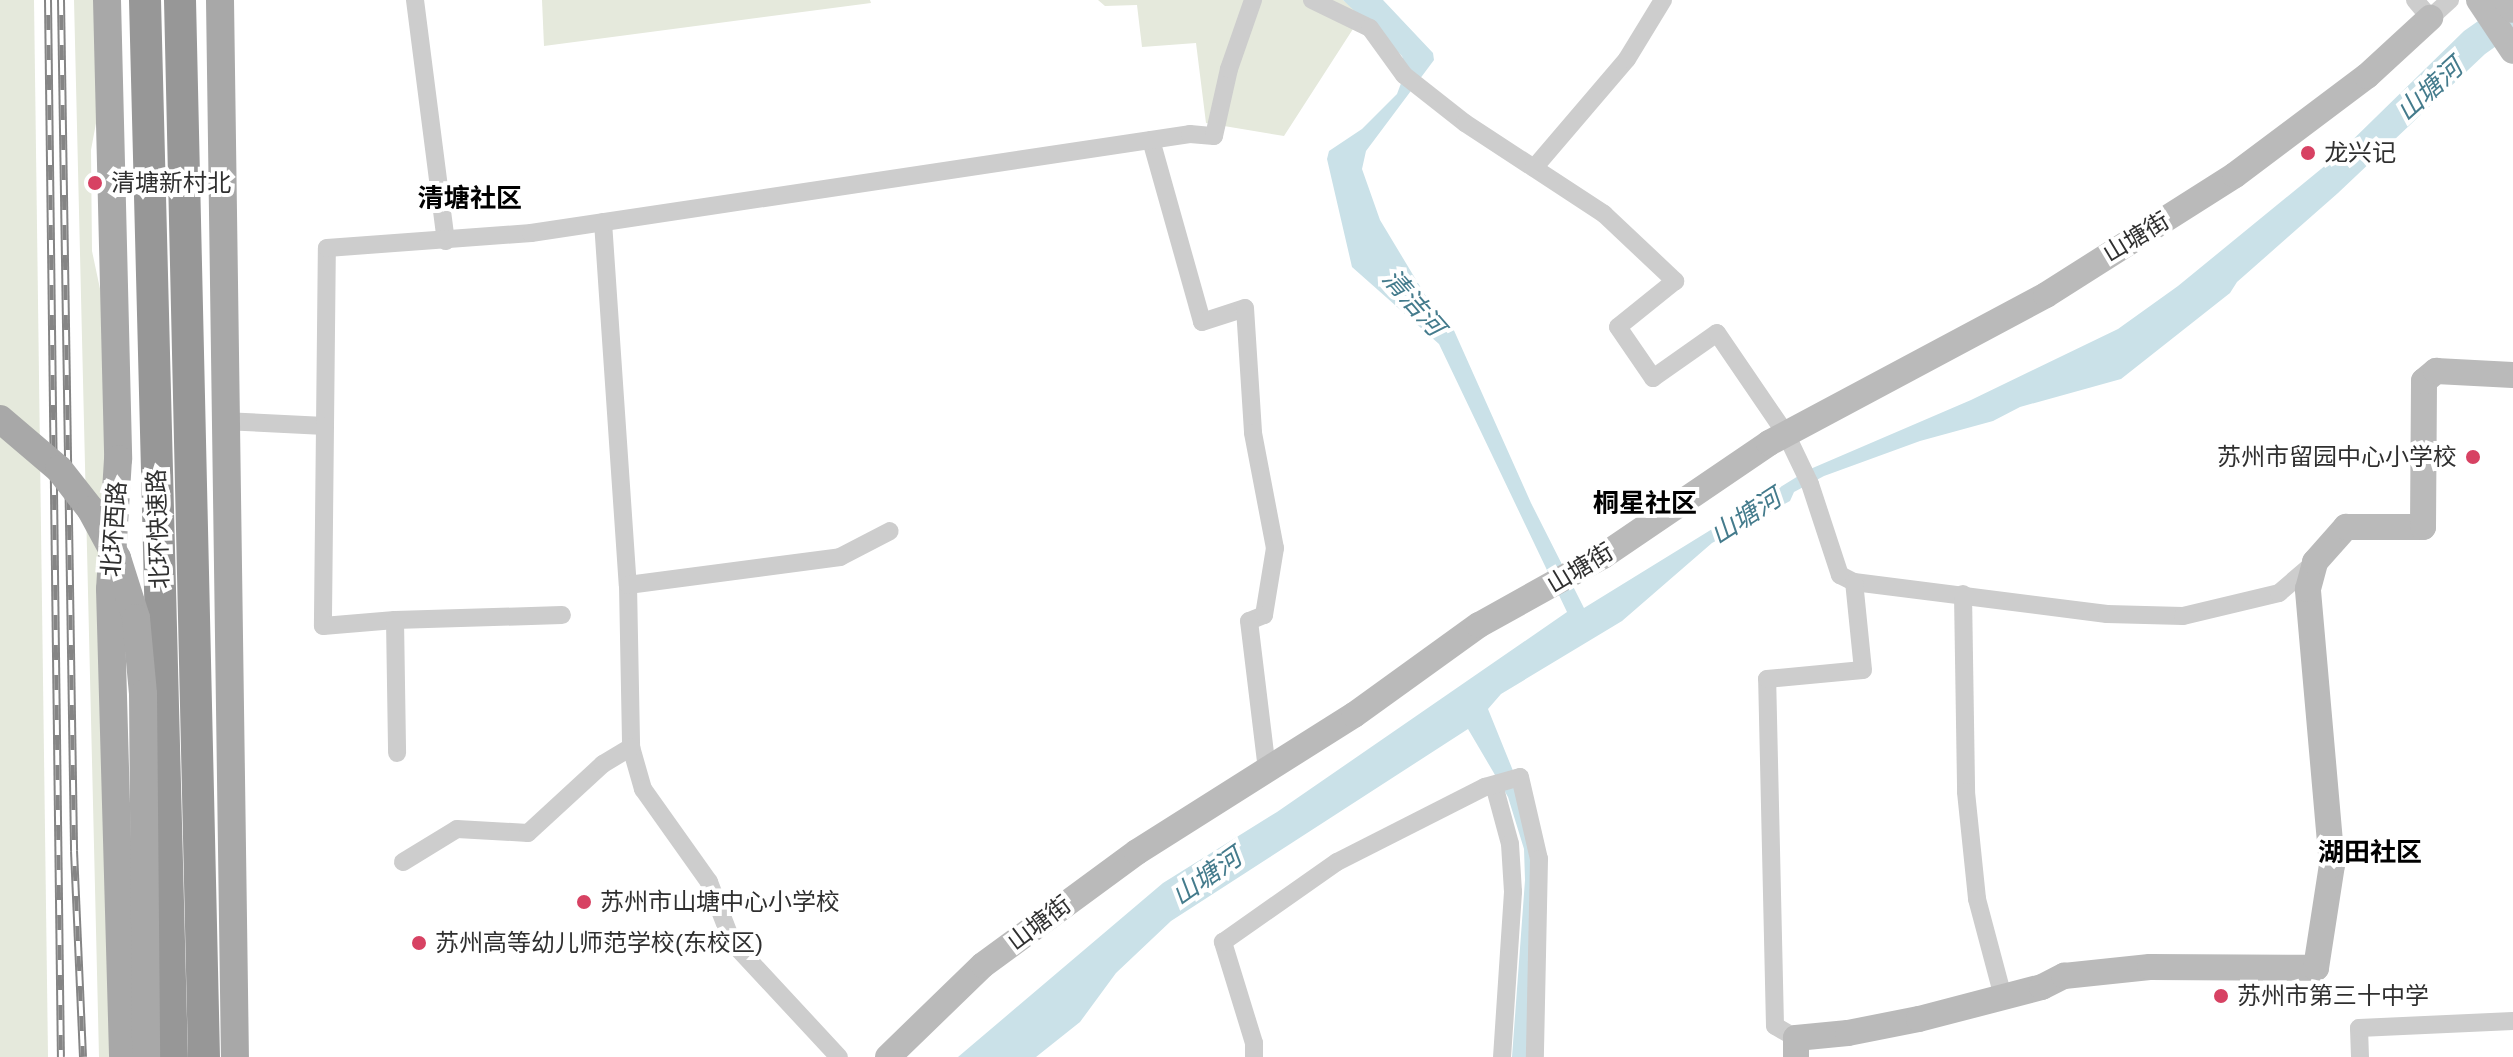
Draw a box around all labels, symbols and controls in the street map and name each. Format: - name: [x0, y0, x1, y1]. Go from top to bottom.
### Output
- water label: 山塘河: [2391, 52, 2469, 128]
- place label: 龙兴记: [2324, 139, 2396, 167]
- marker: 龙兴记: [2299, 144, 2317, 162]
- place label: 清塘新村北: [111, 169, 231, 197]
- marker: 清塘新村北: [86, 174, 104, 192]
- district label: 清塘社区: [418, 183, 522, 215]
- street label: 山塘街: [2098, 206, 2174, 268]
- water label: 清洁河: [1376, 263, 1450, 343]
- place label: 苏州市留园中心小学校: [2217, 443, 2457, 471]
- marker: 苏州市留园中心小学校: [2464, 448, 2482, 466]
- street label: 北环快速路: [142, 469, 174, 589]
- street label: 北环西路: [96, 480, 132, 578]
- water label: 山塘河: [1705, 483, 1787, 551]
- district label: 桐星社区: [1593, 488, 1697, 520]
- street label: 山塘街: [1542, 537, 1618, 599]
- district label: 湖田社区: [2318, 837, 2422, 869]
- water label: 山塘河: [1166, 842, 1248, 912]
- place label: 苏州市山塘中心小学校: [600, 888, 840, 916]
- street label: 山塘街: [1002, 890, 1076, 956]
- marker: 苏州市山塘中心小学校: [575, 893, 593, 911]
- place label: 苏州高等幼儿师范学校(东校区): [435, 929, 763, 957]
- marker: 苏州高等幼儿师范学校(东校区): [410, 934, 428, 952]
- place label: 苏州市第三十中学: [2237, 982, 2429, 1010]
- marker: 苏州市第三十中学: [2212, 987, 2230, 1005]

